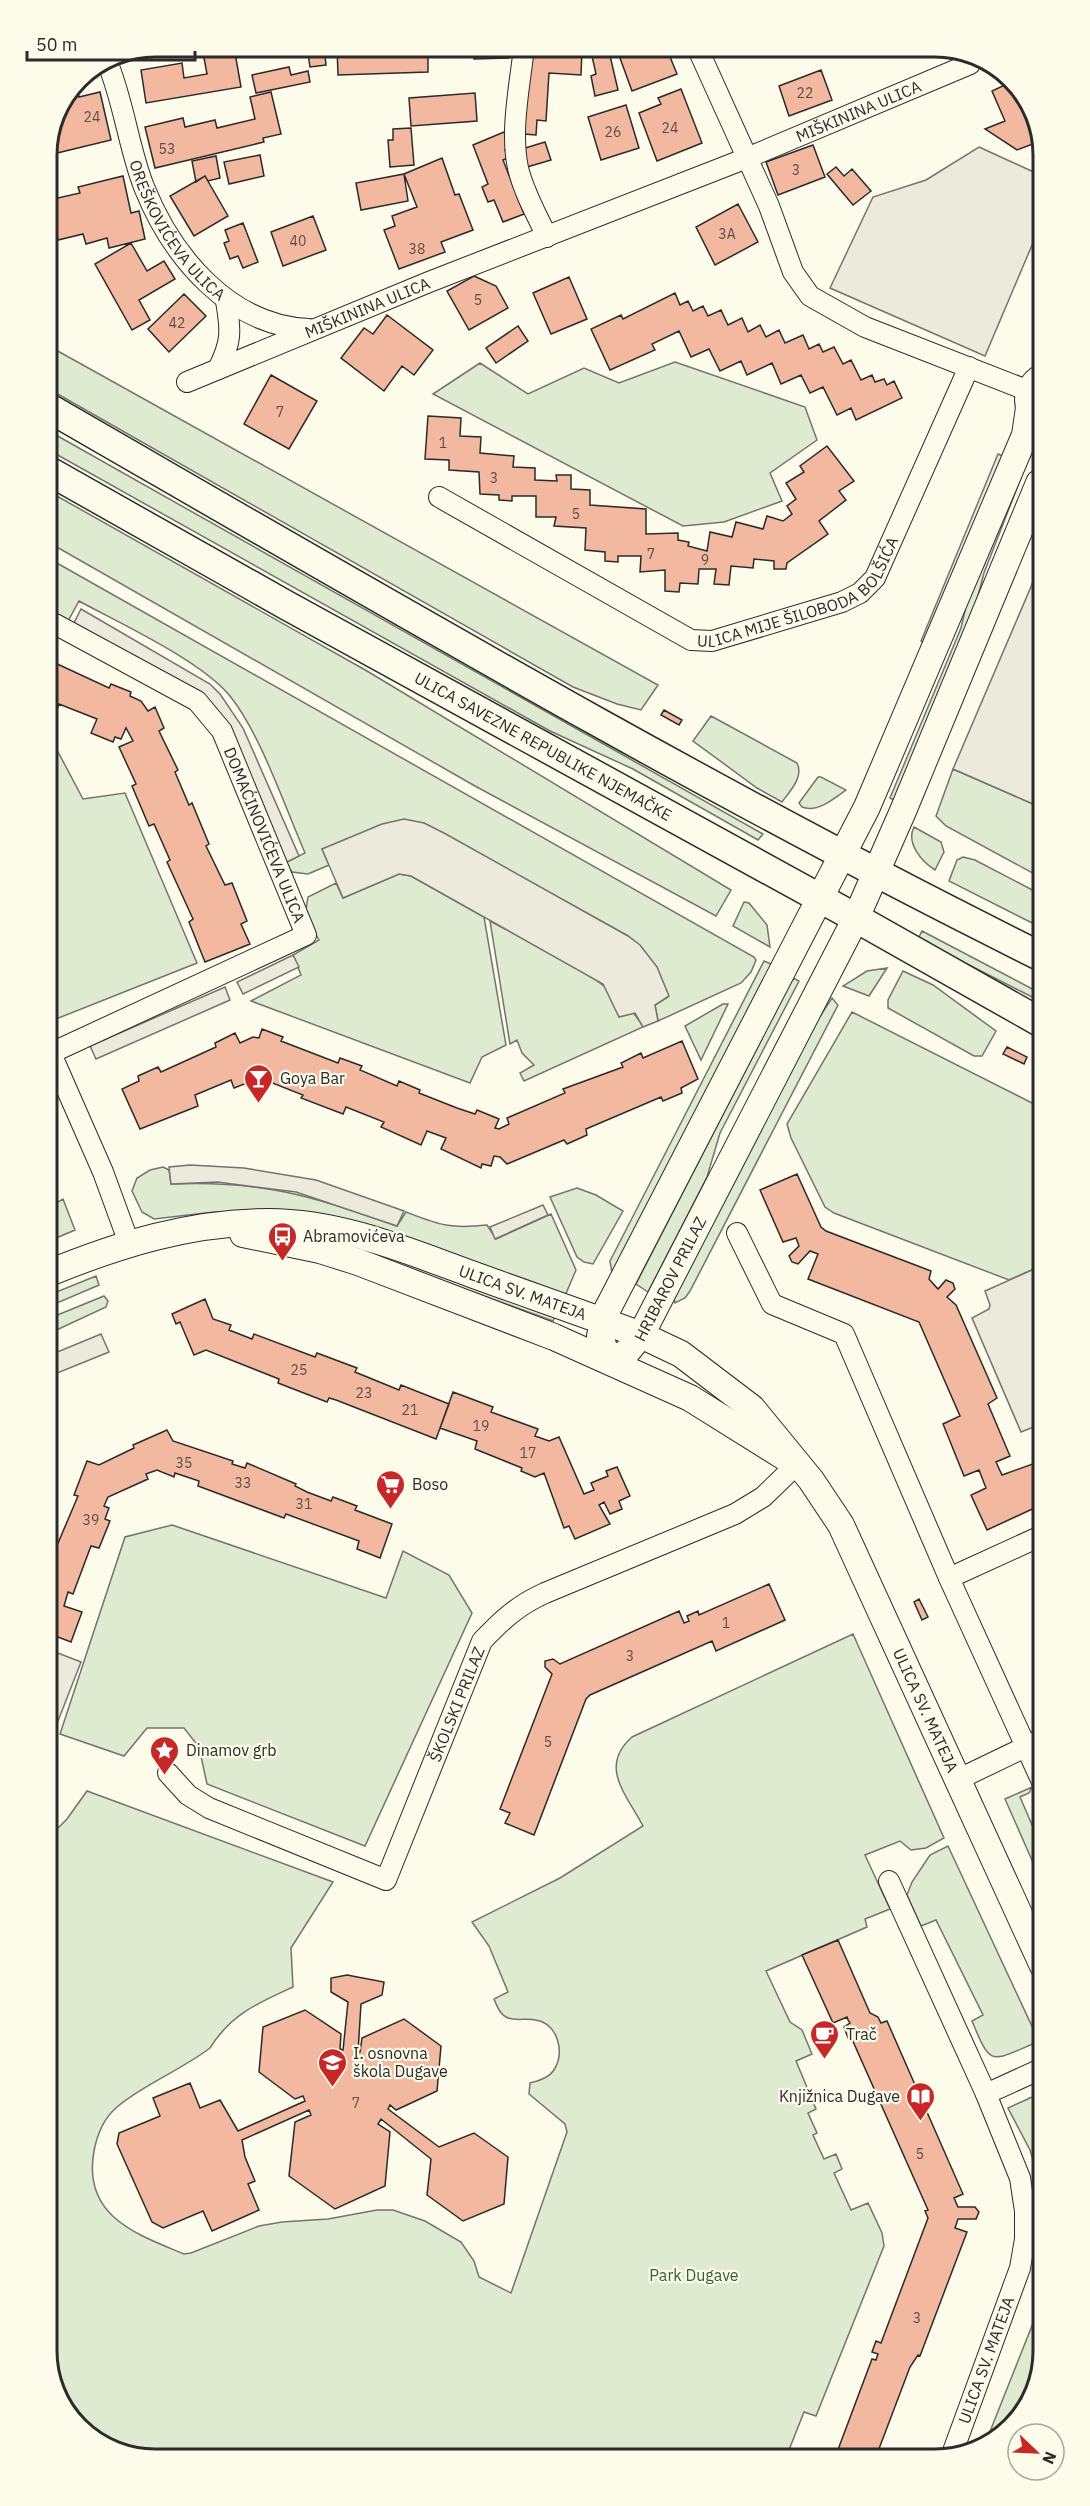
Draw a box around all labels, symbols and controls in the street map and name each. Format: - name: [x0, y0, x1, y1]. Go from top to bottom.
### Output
- scale bar: [27, 24, 195, 62]
- text: 50 m: [36, 33, 78, 56]
- street label: MIŠKININA ULICA: [793, 76, 924, 146]
- house number: 22: [797, 84, 813, 102]
- house number: 24: [84, 108, 100, 126]
- house number: 24: [662, 119, 678, 137]
- house number: 26: [605, 123, 621, 141]
- house number: 53: [159, 140, 175, 158]
- street label: OREŠKOVIĆEVA ULICA: [126, 157, 230, 305]
- house number: 3: [792, 161, 800, 179]
- house number: 3A: [718, 225, 736, 243]
- house number: 40: [290, 232, 306, 250]
- house number: 38: [409, 240, 425, 258]
- street label: MIŠKININA ULICA: [302, 273, 433, 342]
- house number: 5: [474, 291, 482, 309]
- house number: 42: [169, 314, 185, 332]
- house number: 7: [276, 403, 284, 421]
- house number: 1: [439, 434, 447, 452]
- house number: 3: [490, 469, 498, 487]
- house number: 5: [572, 505, 580, 523]
- street label: ULICA MIJE ŠILOBODA BOLŠIĆA: [696, 533, 902, 651]
- house number: 7: [647, 545, 655, 563]
- house number: 9: [701, 551, 709, 569]
- street label: ULICA SAVEZNE REPUBLIKE NJEMAČKE: [411, 668, 675, 825]
- street label: DOMAĆINOVIĆEVA ULICA: [220, 744, 310, 926]
- bar icon: Goya Bar: [243, 1062, 275, 1104]
- place label: Goya Bar: [280, 1068, 345, 1088]
- street label: HRIBAROV PRILAZ: [630, 1213, 710, 1344]
- bus stop icon: Abramovićeva: [266, 1220, 298, 1262]
- place label: Abramovićeva: [303, 1226, 405, 1246]
- street label: ULICA SV. MATEJA: [456, 1260, 589, 1324]
- house number: 25: [291, 1361, 307, 1379]
- house number: 23: [356, 1384, 372, 1402]
- house number: 21: [402, 1401, 418, 1419]
- house number: 19: [473, 1417, 489, 1435]
- house number: 17: [520, 1444, 536, 1462]
- house number: 35: [176, 1454, 192, 1472]
- supermarket icon: Boso: [375, 1468, 407, 1510]
- house number: 33: [235, 1474, 251, 1492]
- place label: Boso: [412, 1474, 448, 1494]
- house number: 31: [296, 1495, 312, 1513]
- house number: 39: [83, 1511, 99, 1529]
- house number: 1: [722, 1614, 730, 1632]
- street label: ŠKOLSKI PRILAZ: [424, 1644, 489, 1765]
- street label: ULICA SV. MATEJA: [889, 1645, 963, 1775]
- house number: 3: [626, 1647, 634, 1665]
- house number: 5: [544, 1733, 552, 1751]
- place icon: Dinamov grb: [149, 1734, 181, 1776]
- place label: Dinamov grb: [186, 1740, 276, 1760]
- cafe icon: Trač: [809, 2018, 841, 2060]
- place label: Trač: [846, 2024, 877, 2044]
- place label: I. osnovna škola Dugave: [353, 2043, 448, 2081]
- school or university icon: I. osnovna škola Dugave: [316, 2046, 348, 2088]
- library icon: Knjižnica Dugave: [905, 2080, 937, 2122]
- place label: Knjižnica Dugave: [779, 2086, 900, 2106]
- house number: 7: [352, 2094, 360, 2112]
- house number: 5: [916, 2145, 924, 2163]
- park label: Park Dugave: [649, 2265, 739, 2285]
- street label: ULICA SV. MATEJA: [954, 2294, 1018, 2426]
- house number: 3: [913, 2309, 921, 2327]
- north arrow: [1006, 2422, 1066, 2482]
- text: N: [1038, 2449, 1061, 2467]

